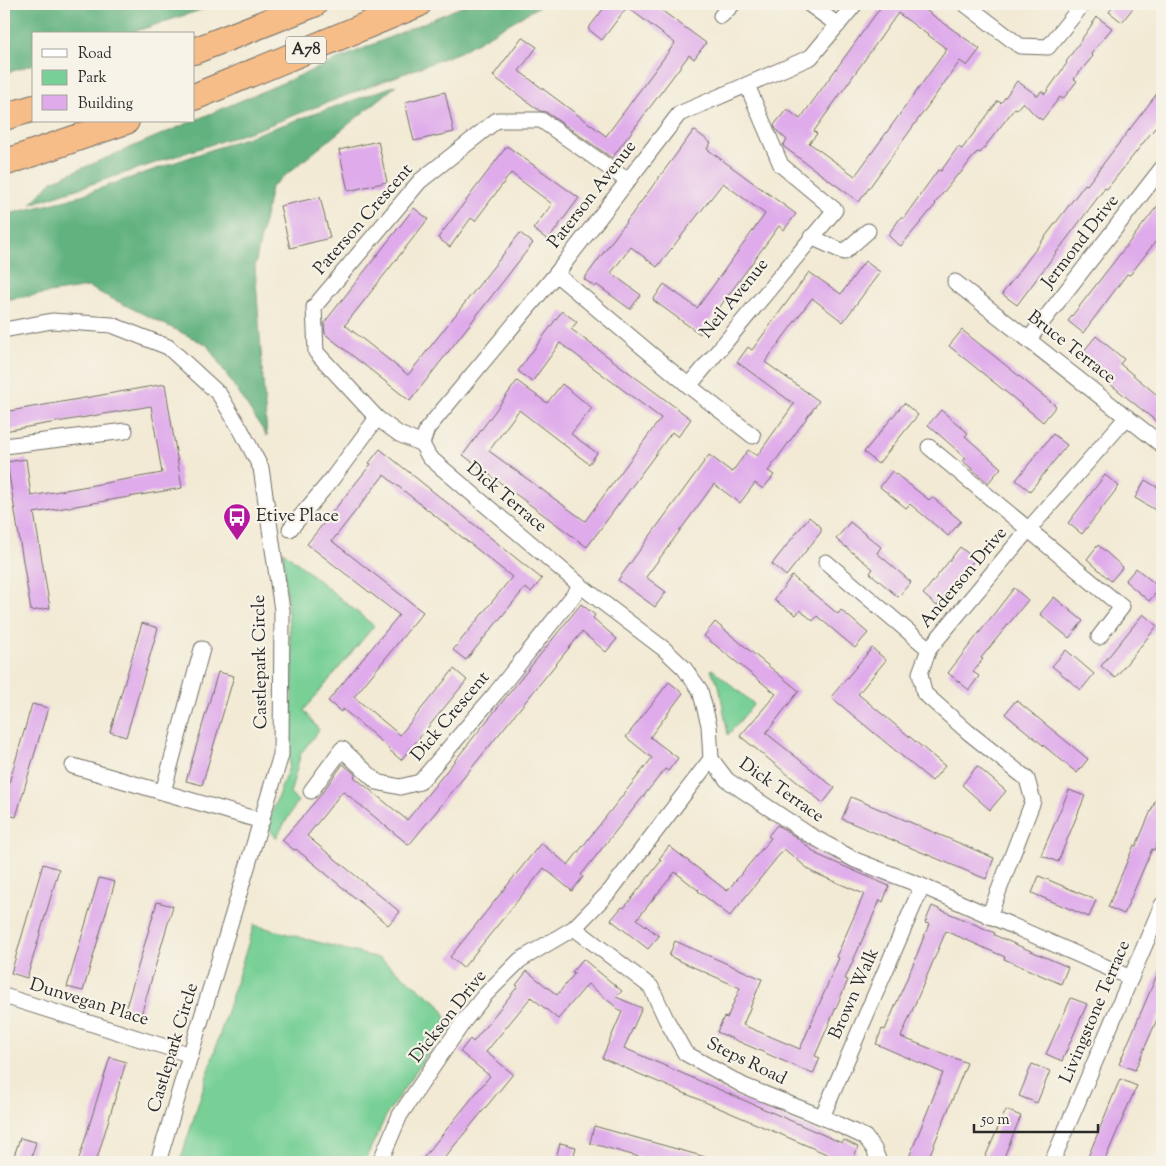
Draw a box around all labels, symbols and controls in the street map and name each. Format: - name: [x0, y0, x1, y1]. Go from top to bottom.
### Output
- legend: [32, 32, 195, 122]
- road number: A78: [286, 36, 326, 64]
- text: Road: [78, 44, 112, 65]
- text: Park: [78, 68, 107, 89]
- text: Building: [78, 94, 133, 115]
- street label: Paterson Avenue: [542, 135, 644, 255]
- street label: Paterson Crescent: [308, 159, 420, 281]
- street label: Jermond Drive: [1035, 190, 1126, 295]
- street label: Neil Avenue: [694, 253, 776, 345]
- street label: Bruce Terrace: [1021, 305, 1121, 391]
- street label: Dick Terrace: [460, 456, 552, 540]
- bus stop icon: Etive Place: [222, 502, 252, 541]
- place label: Etive Place: [256, 504, 339, 530]
- street label: Anderson Drive: [914, 522, 1014, 634]
- street label: Castlepark Circle: [247, 595, 275, 729]
- street label: Dick Crescent: [406, 666, 496, 768]
- street label: Dick Terrace: [733, 752, 829, 830]
- street label: Livingstone Terrace: [1054, 937, 1138, 1087]
- street label: Brown Walk: [823, 944, 887, 1044]
- street label: Dickson Drive: [404, 965, 494, 1069]
- street label: Dunvegan Place: [26, 973, 152, 1033]
- street label: Castlepark Circle: [142, 980, 206, 1116]
- street label: Steps Road: [701, 1031, 791, 1093]
- scale bar: [974, 1101, 1097, 1133]
- text: 50 m: [980, 1110, 1010, 1131]

